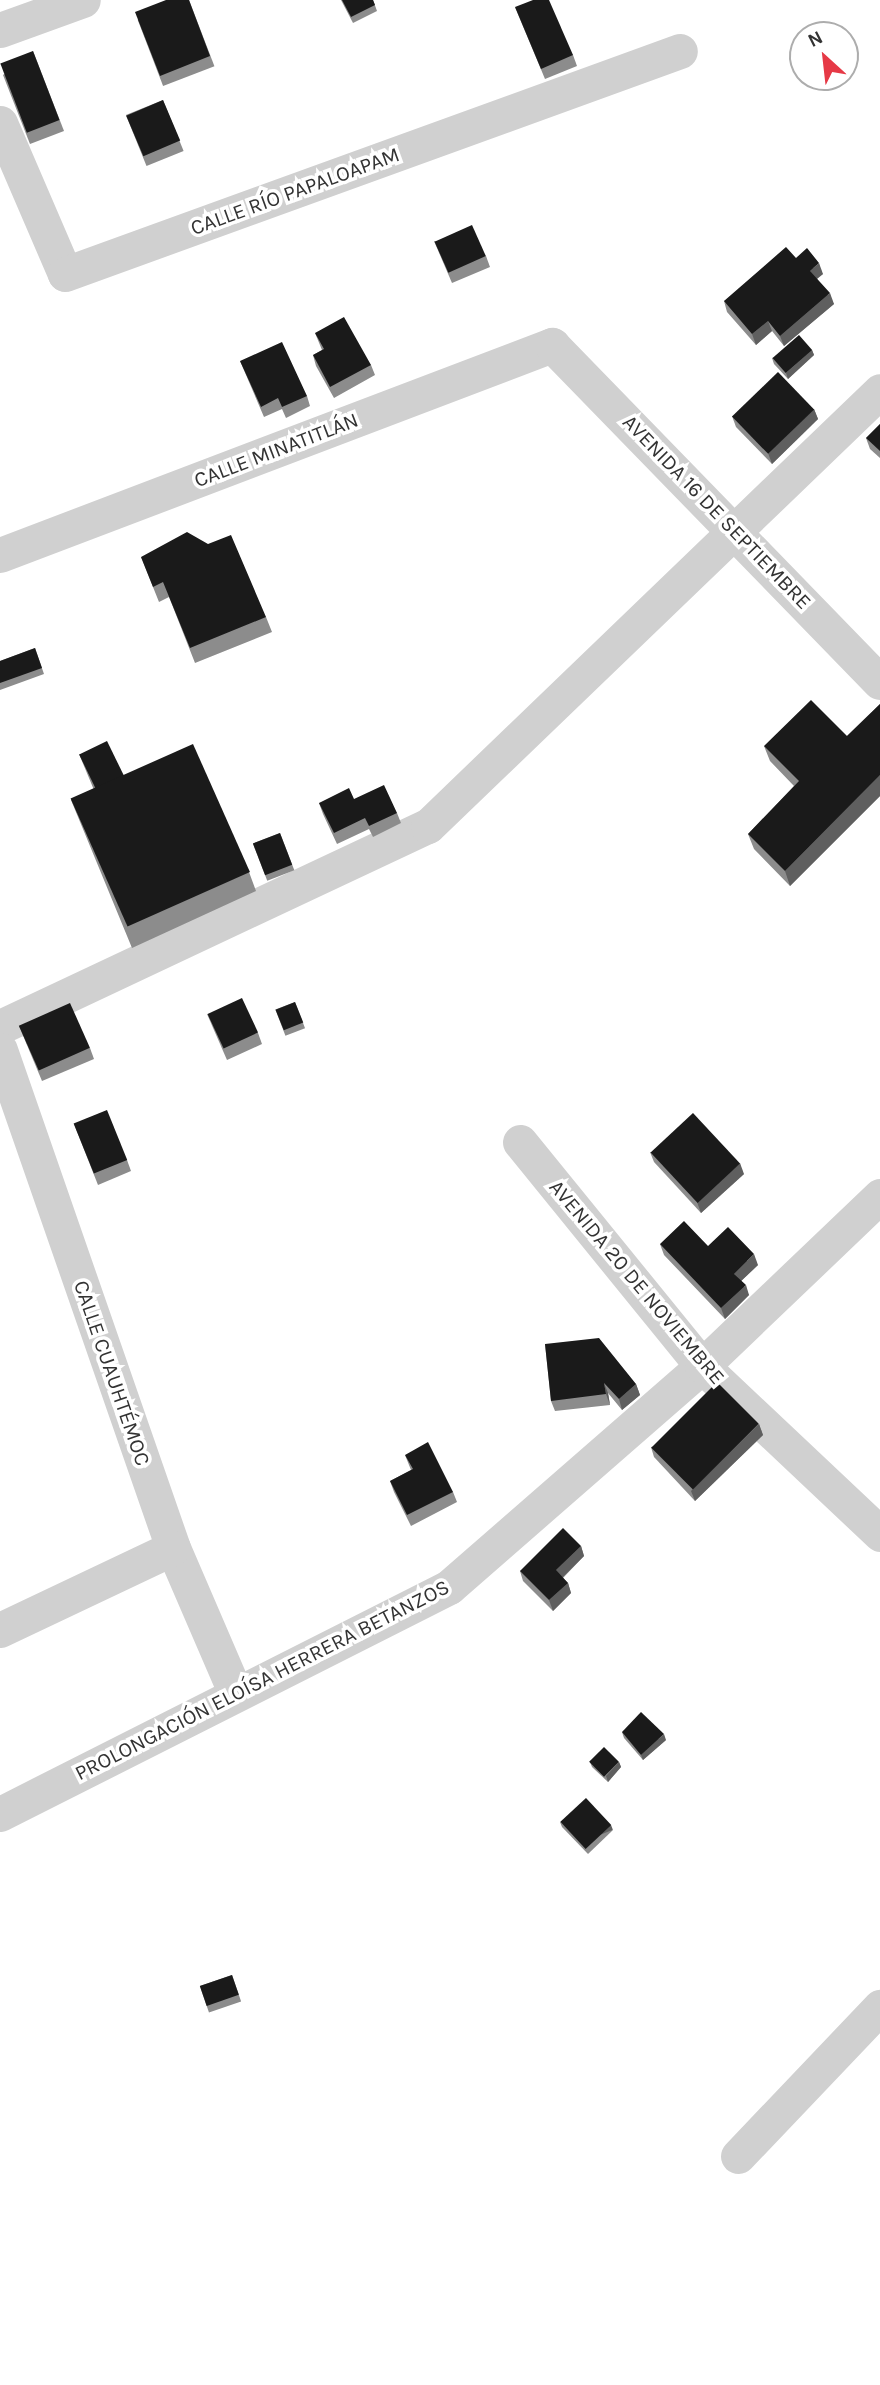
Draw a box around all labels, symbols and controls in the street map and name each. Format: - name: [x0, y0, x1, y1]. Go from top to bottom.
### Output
- north arrow: [789, 21, 859, 91]
- text: N: [804, 26, 826, 52]
- street label: CALLE RÍO PAPALOAPAM: [187, 141, 403, 241]
- street label: CALLE MINATITLÁN: [190, 407, 362, 493]
- street label: AVENIDA 16 DE SEPTIEMBRE: [617, 409, 817, 615]
- street label: AVENIDA 20 DE NOVIEMBRE: [544, 1175, 730, 1389]
- street label: CALLE CUAUHTÉMOC: [68, 1277, 156, 1469]
- street label: PROLONGACIÓN ELOÍSA HERRERA BETANZOS: [71, 1574, 453, 1786]

